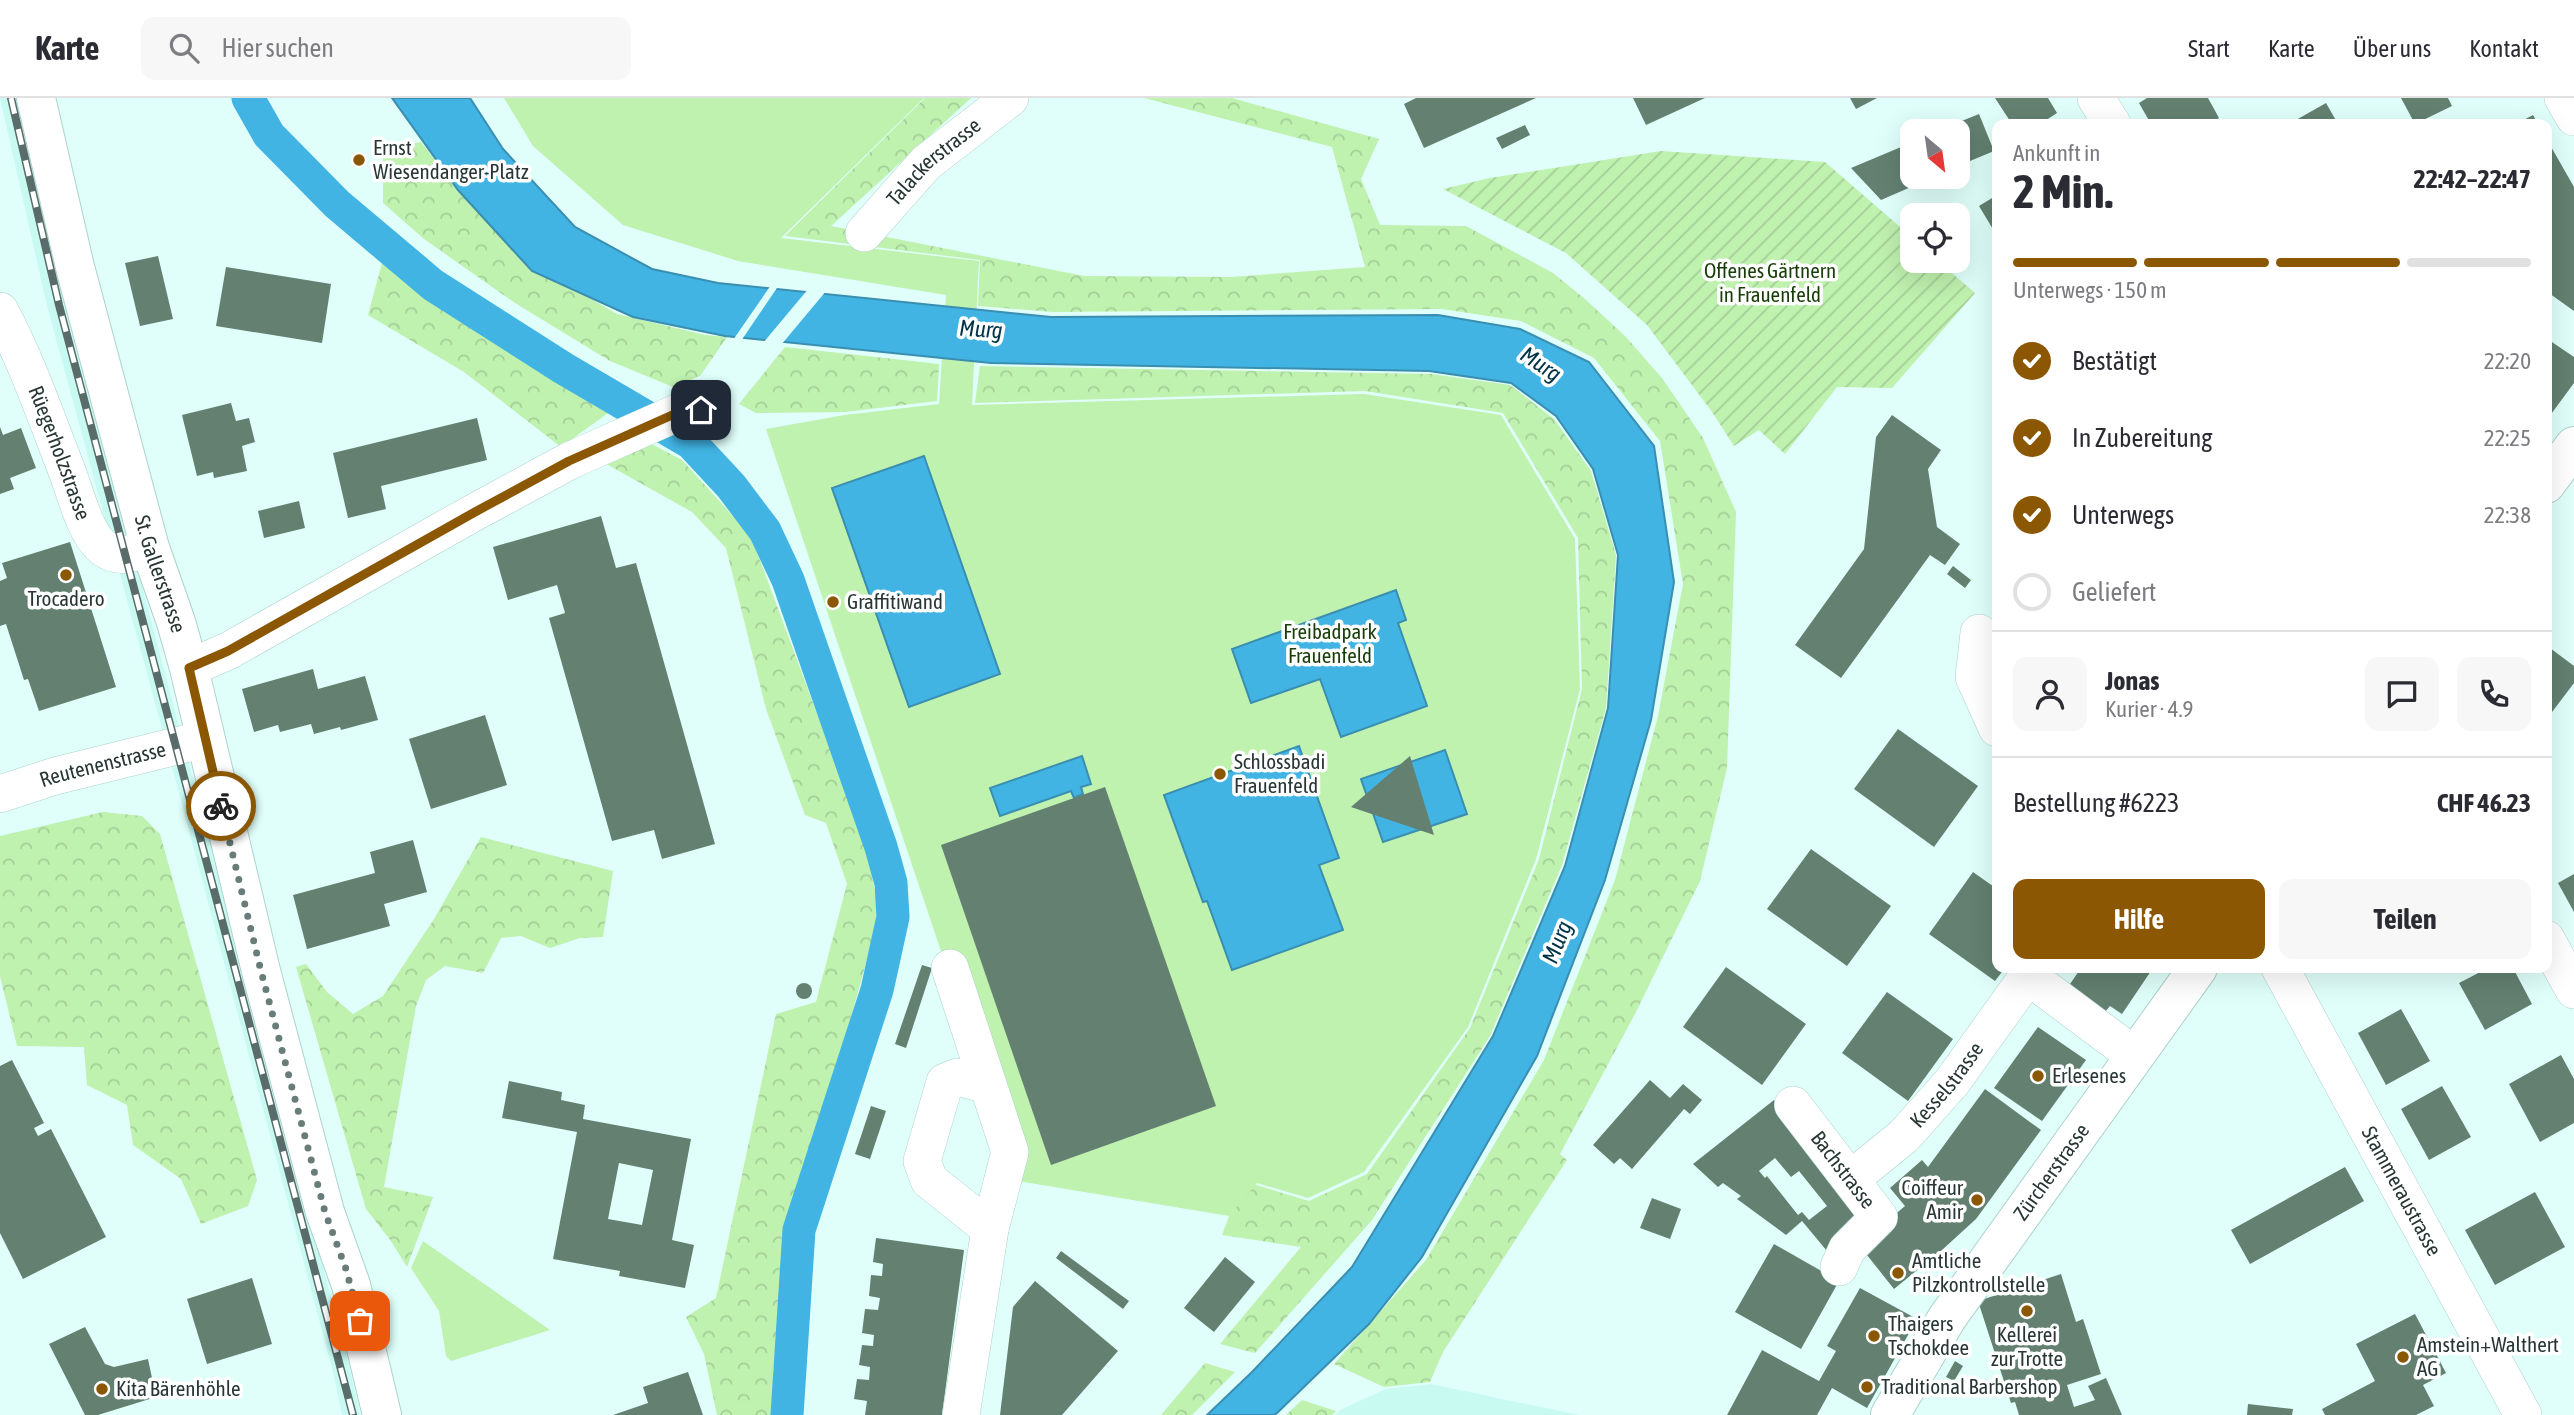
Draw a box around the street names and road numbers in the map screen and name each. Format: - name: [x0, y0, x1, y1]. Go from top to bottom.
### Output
- street label: Talackerstrasse: [881, 112, 985, 210]
- street label: Rüegerholzstrasse: [24, 382, 96, 523]
- street label: St. Gallerstrasse: [131, 512, 191, 635]
- street label: Reutenenstrasse: [36, 736, 168, 791]
- street label: Kesselstrasse: [1904, 1037, 1988, 1132]
- street label: Zürcherstrasse: [2008, 1119, 2093, 1224]
- street label: Stammeraustrasse: [2357, 1122, 2447, 1259]
- street label: Bachstrasse: [1806, 1126, 1881, 1213]

